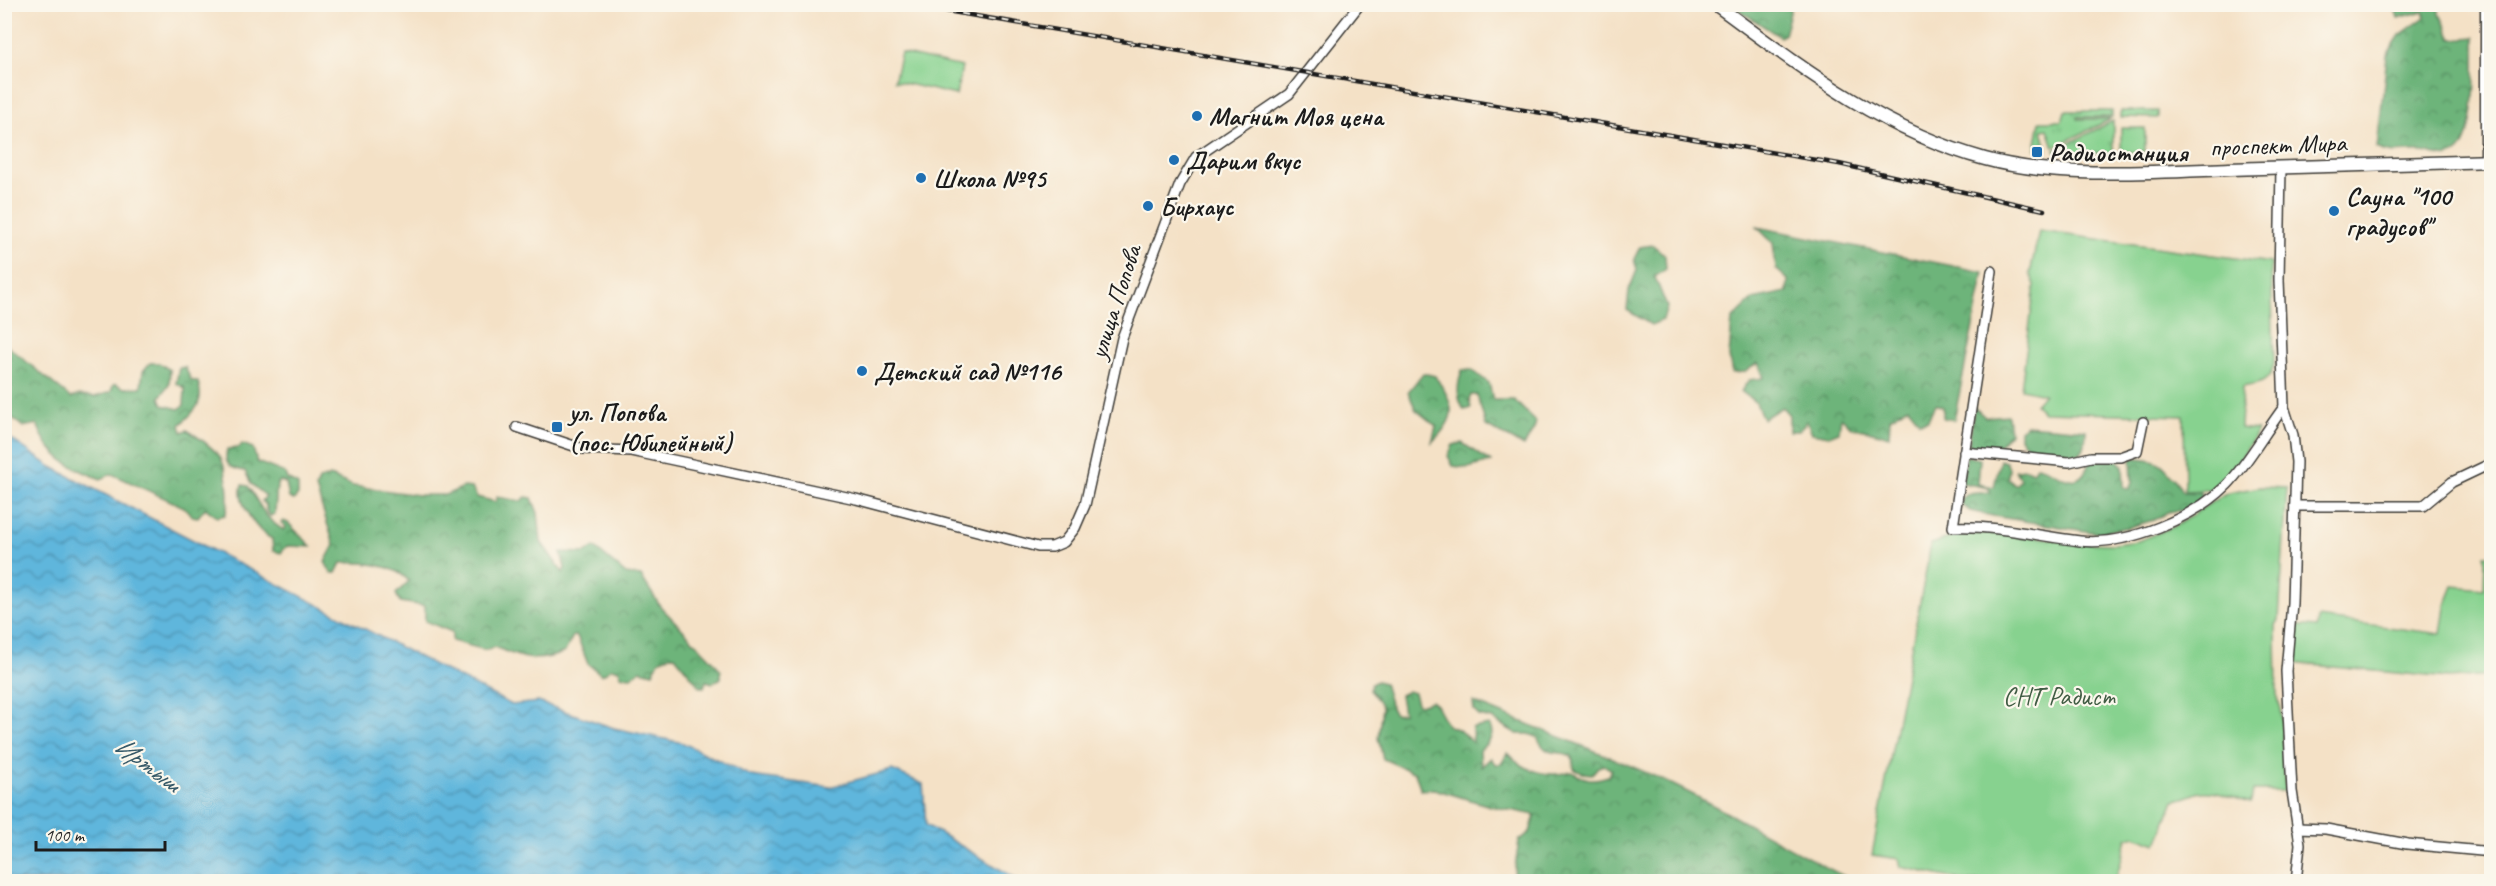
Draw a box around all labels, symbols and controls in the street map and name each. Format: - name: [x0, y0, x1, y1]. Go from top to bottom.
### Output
- place label: Магнит Моя цена: [1209, 100, 1386, 133]
- marker: Магнит Моя цена: [1190, 109, 1204, 123]
- street label: проспект Мира: [2209, 126, 2348, 164]
- place label: Радиостанция: [2049, 136, 2190, 169]
- place label: Дарим вкус: [1186, 144, 1301, 177]
- marker: Радиостанция: [2030, 145, 2044, 159]
- marker: Дарим вкус: [1167, 153, 1181, 167]
- place label: Школа №95: [933, 162, 1048, 195]
- marker: Школа №95: [914, 171, 928, 185]
- place label: Сауна "100 градусов": [2346, 180, 2453, 243]
- place label: Бирхаус: [1160, 190, 1234, 223]
- marker: Бирхаус: [1141, 199, 1155, 213]
- marker: Сауна "100 градусов": [2327, 204, 2341, 218]
- street label: улица Попова: [1080, 239, 1150, 365]
- place label: Детский сад №116: [874, 355, 1062, 388]
- marker: Детский сад №116: [855, 364, 869, 378]
- place label: ул. Попова (пос. Юбилейный): [567, 396, 734, 459]
- marker: ул. Попова (пос. Юбилейный): [550, 420, 564, 434]
- park label: СНТ Радист: [2003, 680, 2117, 713]
- water label: Иртыш: [108, 729, 190, 801]
- scale bar: [36, 814, 165, 852]
- text: 100 m: [45, 824, 86, 846]

